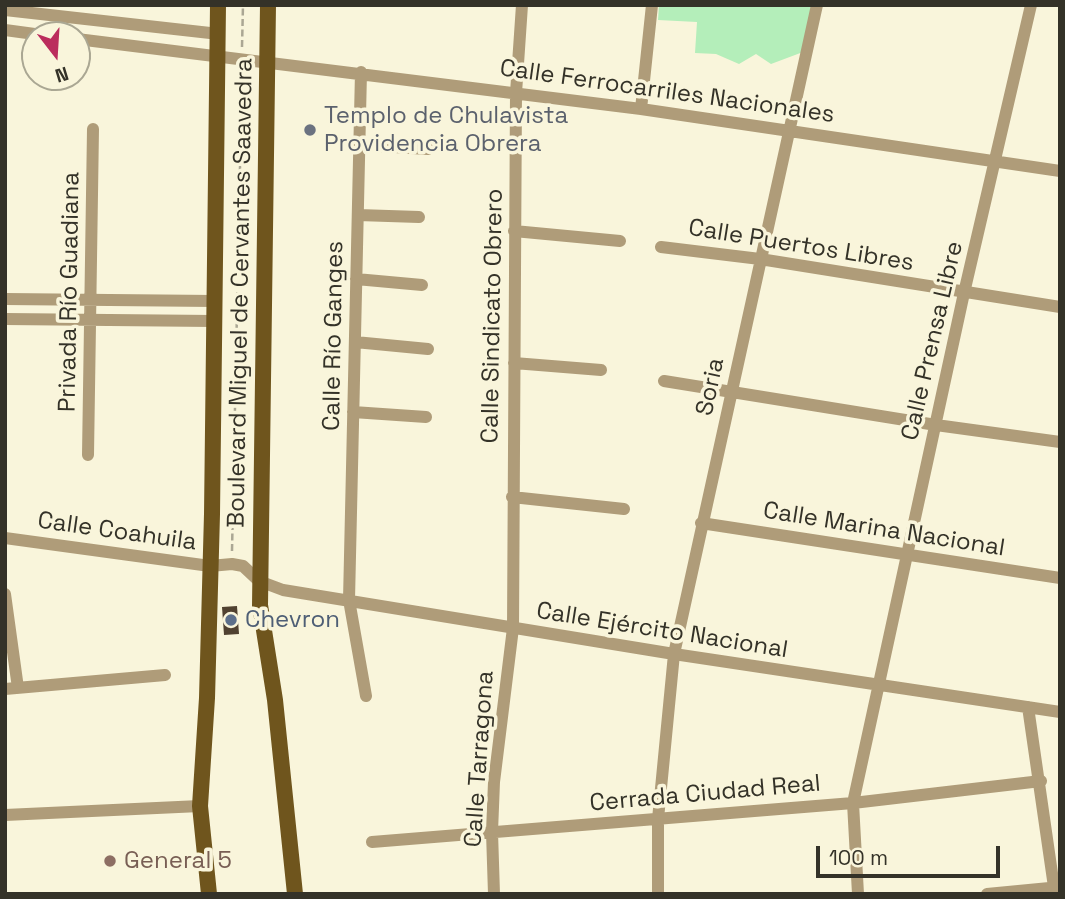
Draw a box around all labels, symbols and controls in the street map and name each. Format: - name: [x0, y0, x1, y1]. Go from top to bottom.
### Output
- north arrow: [21, 21, 91, 91]
- street label: Calle Ferrocarriles Nacionales: [498, 54, 836, 130]
- street label: Boulevard Miguel de Cervantes Saavedra: [223, 58, 259, 528]
- text: N: [52, 61, 71, 88]
- place label: Templo de Chulavista Providencia Obrera: [324, 102, 568, 158]
- marker: Templo de Chulavista Providencia Obrera: [302, 122, 318, 138]
- street label: Privada Río Guadiana: [54, 172, 86, 412]
- street label: Calle Sindicato Obrero: [476, 188, 510, 444]
- street label: Calle Puertos Libres: [686, 214, 916, 278]
- street label: Calle Prensa Libre: [896, 239, 970, 443]
- street label: Calle Río Ganges: [318, 241, 350, 431]
- street label: Soria: [691, 356, 731, 418]
- street label: Calle Marina Nacional: [761, 497, 1007, 563]
- street label: Calle Coahuila: [36, 507, 198, 557]
- street label: Calle Ejército Nacional: [534, 597, 790, 665]
- place label: Chevron: [245, 606, 340, 634]
- marker: Chevron: [223, 612, 239, 628]
- street label: Calle Tarragona: [459, 670, 501, 848]
- street label: Cerrada Ciudad Real: [588, 770, 822, 818]
- scale bar: [820, 832, 1004, 876]
- text: 100 m: [829, 844, 888, 871]
- place label: General 5: [124, 847, 232, 875]
- marker: General 5: [102, 853, 118, 869]

